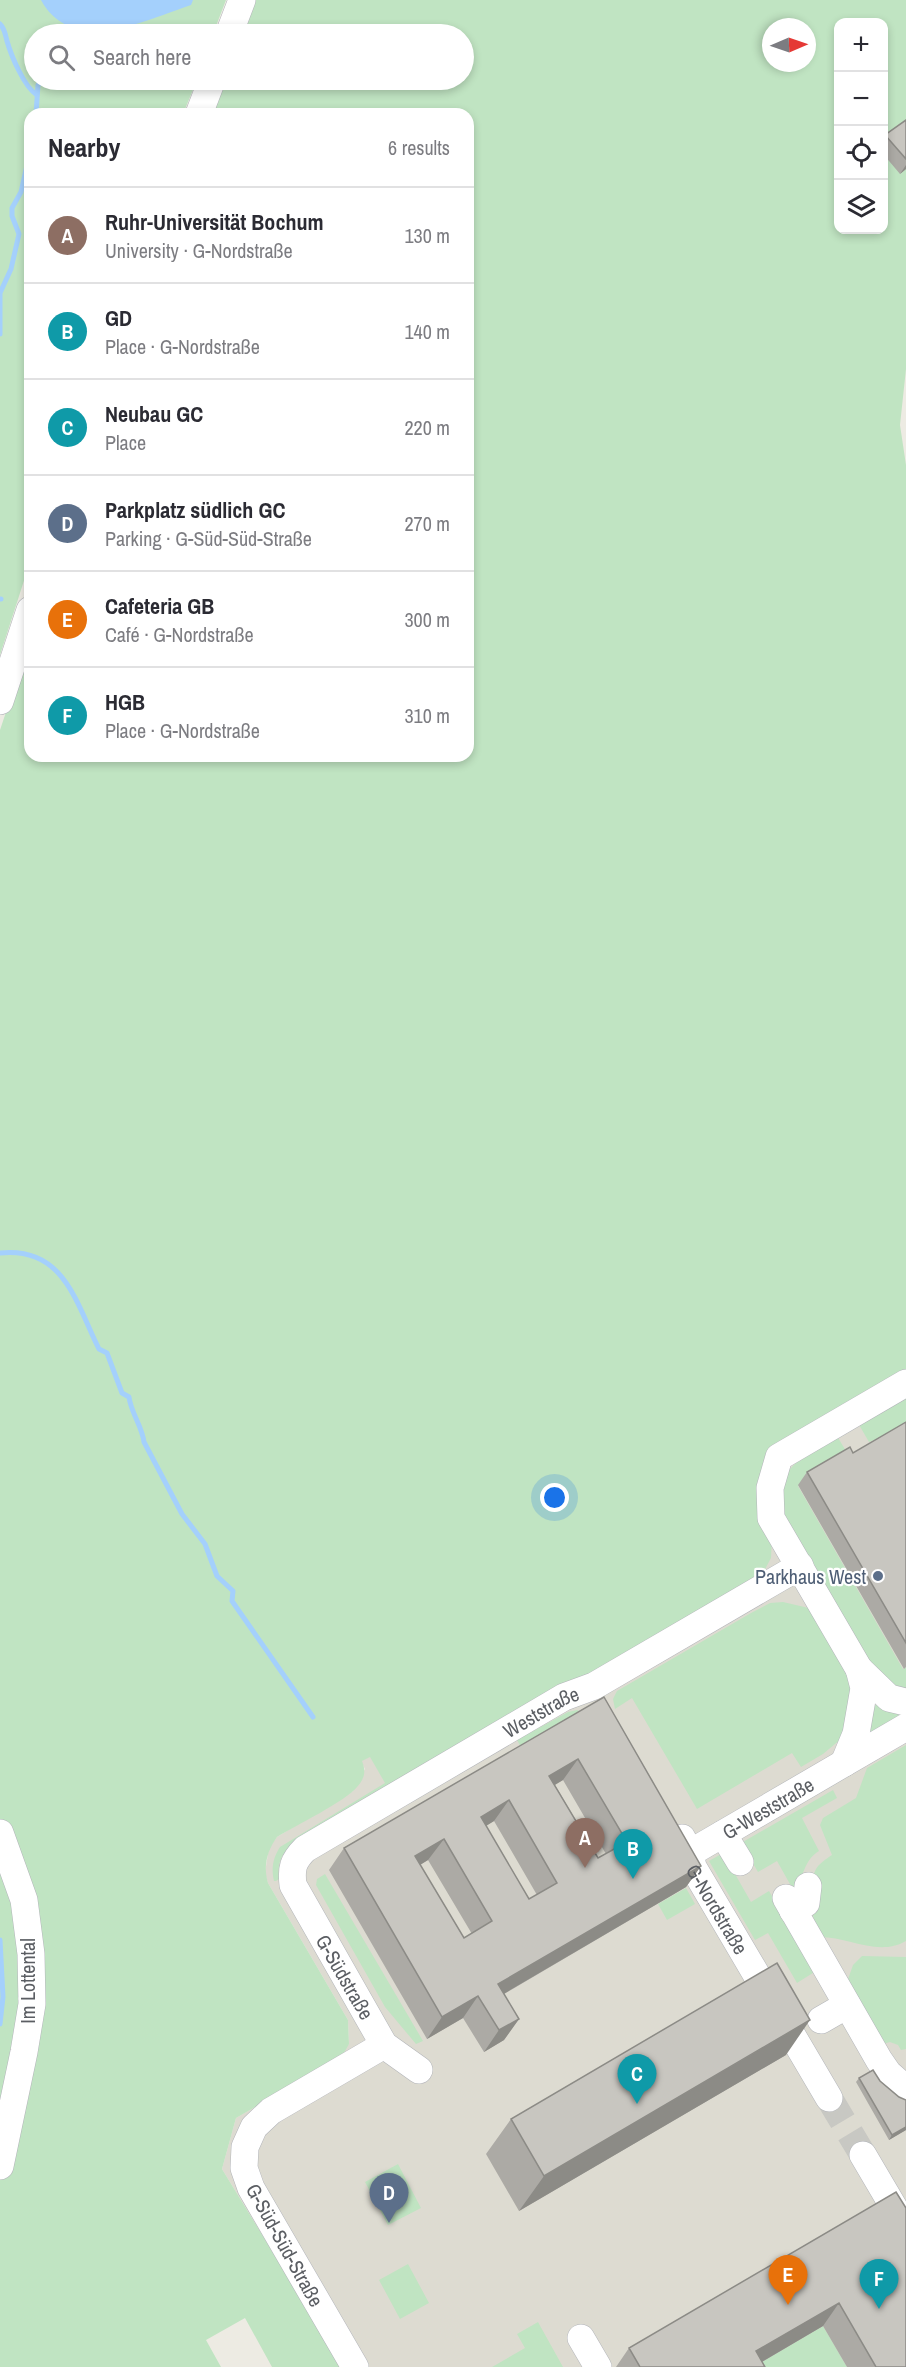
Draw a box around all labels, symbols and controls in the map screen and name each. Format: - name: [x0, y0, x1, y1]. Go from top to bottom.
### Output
- north arrow: [762, 18, 816, 72]
- map controls: [834, 18, 888, 234]
- button: +: [834, 18, 888, 72]
- search box: [24, 24, 474, 90]
- icon: search: [45, 41, 78, 74]
- text: Search here: [93, 42, 191, 72]
- button: −: [834, 72, 888, 126]
- button: locate: [834, 126, 888, 180]
- text: Nearby: [48, 130, 120, 165]
- text: 6 results: [388, 134, 450, 161]
- button: layers: [834, 180, 888, 234]
- text: Ruhr-Universität Bochum: [105, 207, 324, 237]
- text: A: [62, 222, 73, 249]
- text: 130 m: [404, 222, 450, 249]
- text: University · G-Nordstraße: [105, 237, 293, 264]
- text: GD: [105, 303, 132, 333]
- text: B: [62, 318, 73, 345]
- text: 140 m: [404, 318, 450, 345]
- text: Place · G-Nordstraße: [105, 333, 260, 360]
- text: Neubau GC: [105, 399, 203, 429]
- text: C: [62, 414, 73, 441]
- text: 220 m: [404, 414, 450, 441]
- text: Place: [105, 429, 146, 456]
- text: Parkplatz südlich GC: [105, 495, 285, 525]
- text: D: [62, 510, 73, 537]
- text: 270 m: [404, 510, 450, 537]
- text: Parking · G-Süd-Süd-Straße: [105, 525, 312, 552]
- text: Cafeteria GB: [105, 591, 214, 621]
- text: E: [62, 606, 73, 633]
- text: 300 m: [404, 606, 450, 633]
- text: Café · G-Nordstraße: [105, 621, 254, 648]
- text: HGB: [105, 687, 145, 717]
- text: F: [62, 702, 73, 729]
- text: 310 m: [404, 702, 450, 729]
- text: Place · G-Nordstraße: [105, 717, 260, 744]
- your location: [540, 1483, 569, 1512]
- place label: Parkhaus West: [755, 1563, 866, 1590]
- marker: Parkhaus West: [871, 1569, 885, 1583]
- street label: Weststraße: [498, 1679, 582, 1744]
- street label: G-Weststraße: [717, 1770, 819, 1845]
- pin: A: [566, 1818, 604, 1868]
- pin: B: [614, 1830, 652, 1879]
- street label: G-Nordstraße: [681, 1859, 755, 1959]
- street label: G-Südstraße: [310, 1930, 380, 2024]
- street label: Im Lottental: [14, 1938, 41, 2024]
- pin: C: [618, 2054, 656, 2104]
- pin: D: [370, 2174, 408, 2223]
- street label: G-Süd-Süd-Straße: [240, 2179, 330, 2311]
- pin: E: [768, 2256, 808, 2305]
- pin: F: [860, 2260, 898, 2309]

